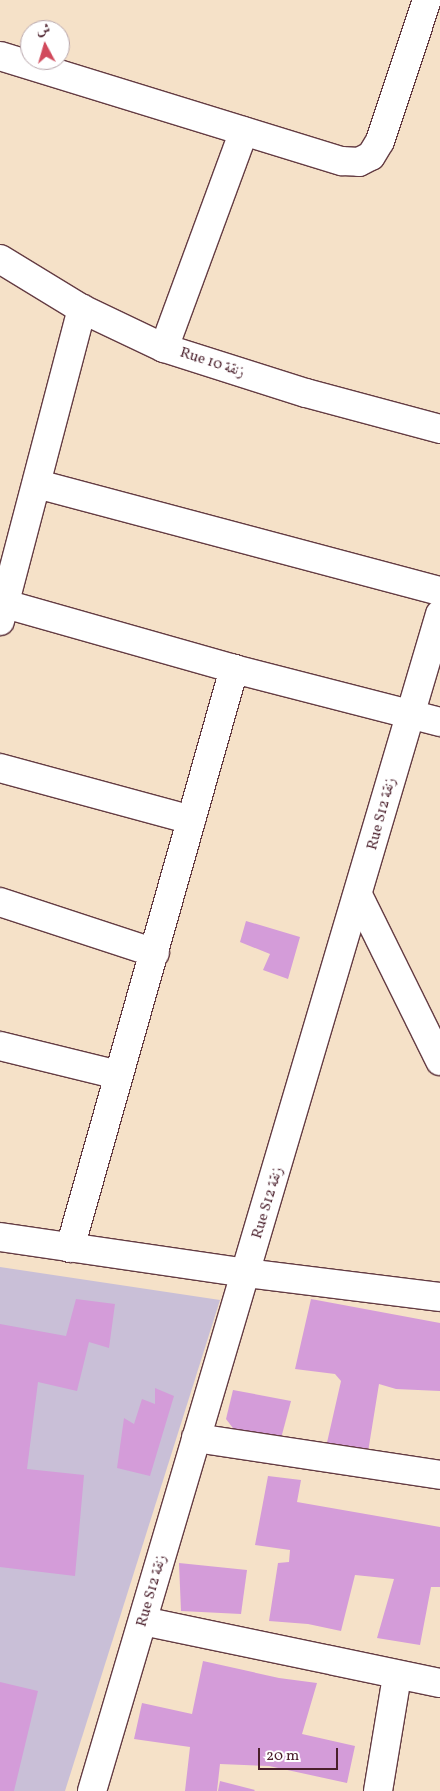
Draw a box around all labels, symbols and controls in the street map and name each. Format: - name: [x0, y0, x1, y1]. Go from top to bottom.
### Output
- north arrow: [20, 20, 70, 70]
- text: ش: [36, 20, 51, 41]
- street label: Rue 10 زنقة: [177, 344, 247, 382]
- street label: Rue S12 زنقة: [364, 776, 400, 852]
- street label: Rue S12 زنقة: [249, 1165, 287, 1241]
- street label: Rue S12 زنقة: [133, 1553, 171, 1629]
- scale bar: [260, 1738, 340, 1770]
- text: 20 m: [266, 1746, 299, 1767]

